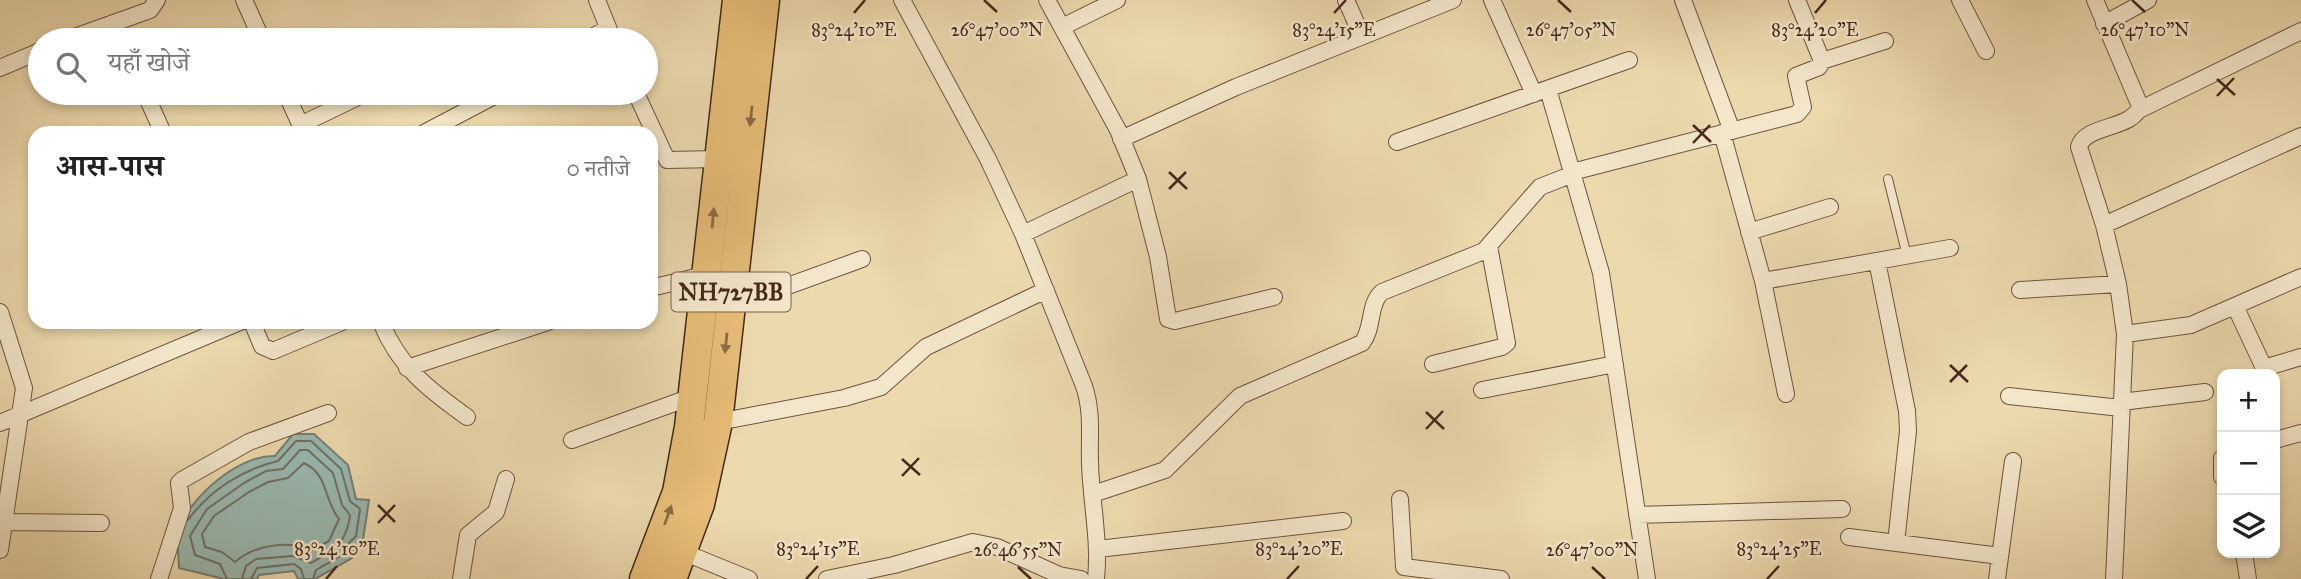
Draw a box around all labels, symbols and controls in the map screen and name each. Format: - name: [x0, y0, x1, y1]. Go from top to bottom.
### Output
- text: 83°24'10"E: [811, 19, 897, 41]
- text: 26°47'00"N: [951, 19, 1043, 41]
- text: 83°24'15"E: [1292, 19, 1376, 41]
- text: 26°47'05"N: [1526, 19, 1616, 41]
- text: 83°24'20"E: [1771, 19, 1859, 41]
- text: 26°47'10"N: [2100, 19, 2190, 41]
- search box: [28, 28, 658, 105]
- text: यहाँ खोजें: [108, 46, 190, 78]
- icon: search: [52, 48, 90, 86]
- one-way arrow: [746, 106, 757, 128]
- text: आस-पास: [56, 148, 164, 184]
- text: 0 नतीजे: [566, 154, 630, 182]
- one-way arrow: [708, 207, 719, 229]
- road number: NH727BB: [672, 272, 790, 312]
- one-way arrow: [720, 332, 731, 354]
- map controls: [2217, 369, 2280, 558]
- button: +: [2217, 369, 2280, 432]
- button: −: [2217, 432, 2280, 495]
- button: layers: [2217, 495, 2280, 558]
- one-way arrow: [663, 505, 674, 526]
- text: 83°24'10"E: [294, 538, 380, 560]
- text: 83°24'15"E: [776, 538, 860, 560]
- text: 83°24'20"E: [1255, 538, 1343, 560]
- text: 83°24'25"E: [1736, 538, 1822, 560]
- text: 26°46'55"N: [974, 539, 1062, 561]
- text: 26°47'00"N: [1546, 539, 1638, 561]

